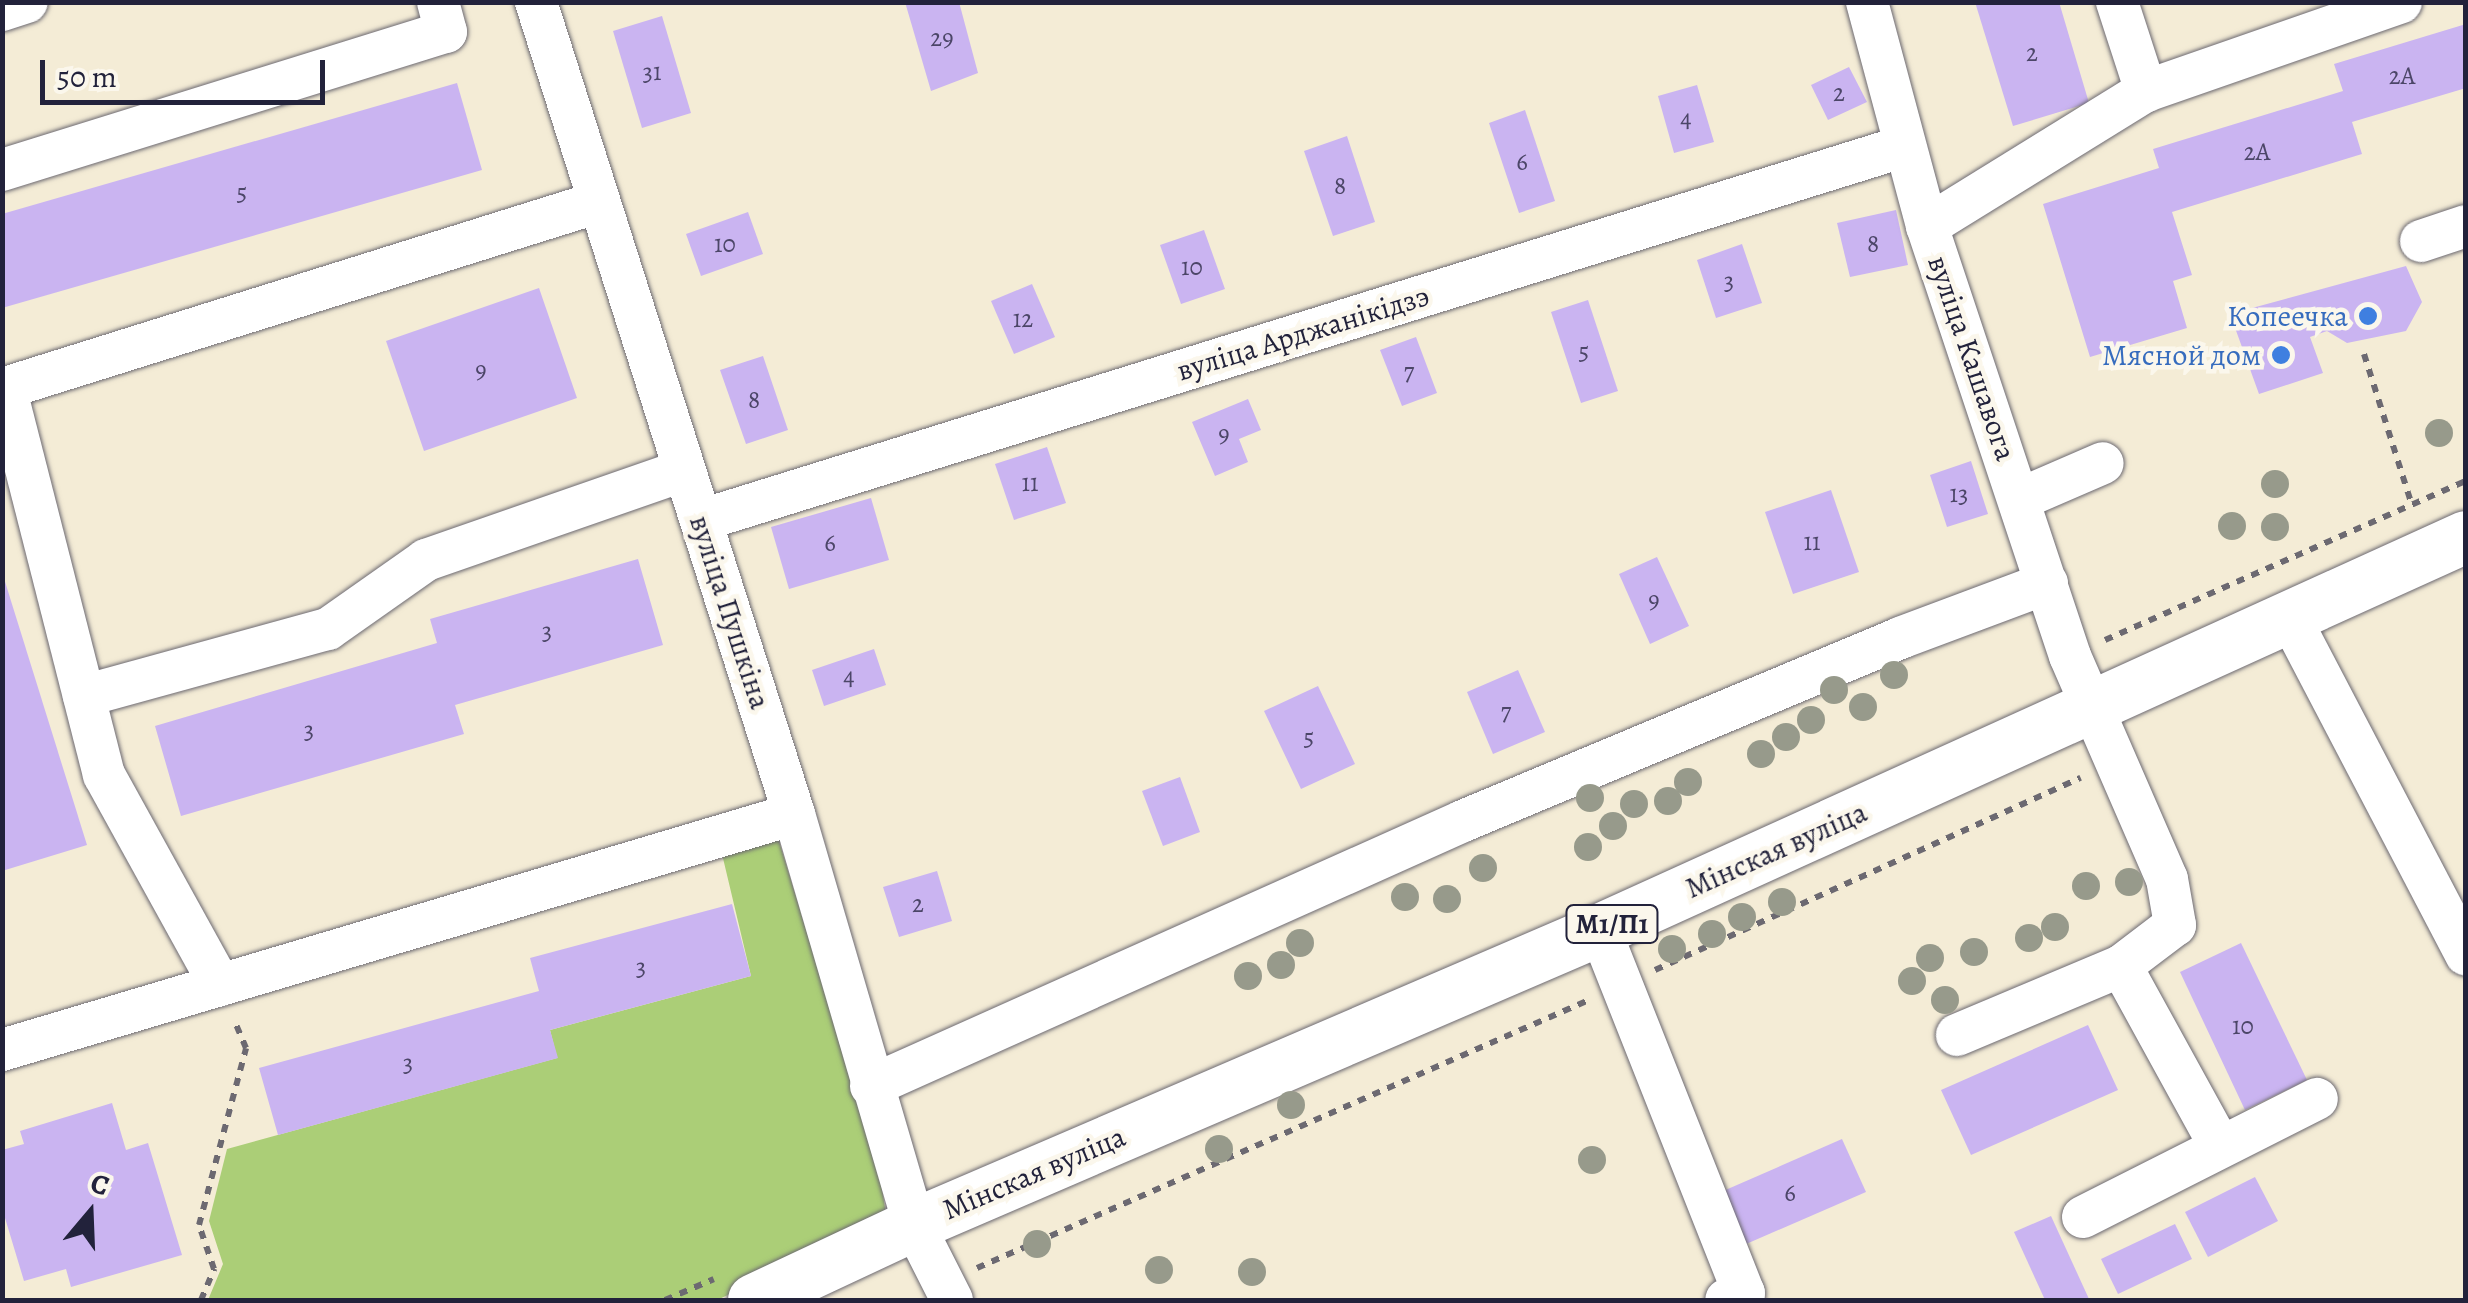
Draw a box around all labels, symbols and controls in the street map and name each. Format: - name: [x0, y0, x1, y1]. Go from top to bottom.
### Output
- house number: 29: [930, 23, 954, 53]
- house number: 2: [2026, 38, 2038, 68]
- scale bar: [45, 40, 330, 102]
- text: 50 m: [57, 57, 117, 97]
- house number: 31: [643, 57, 661, 87]
- house number: 2А: [2389, 61, 2415, 91]
- house number: 2: [1833, 78, 1845, 108]
- house number: 4: [1680, 104, 1692, 134]
- house number: 2А: [2244, 137, 2270, 167]
- house number: 6: [1516, 147, 1528, 177]
- house number: 8: [1334, 171, 1346, 201]
- house number: 5: [237, 177, 247, 207]
- house number: 10: [714, 229, 736, 259]
- house number: 8: [1867, 229, 1879, 259]
- street label: вуліца Кашавога: [1920, 251, 2024, 465]
- house number: 10: [1181, 252, 1203, 282]
- house number: 3: [1724, 266, 1734, 296]
- street label: вуліца Арджанікідзэ: [1172, 277, 1434, 389]
- place label: Копеечка: [2227, 298, 2348, 334]
- house number: 12: [1013, 304, 1033, 334]
- marker: Копеечка: [2357, 305, 2379, 327]
- house number: 5: [1579, 336, 1589, 366]
- place label: Мясной дом: [2102, 337, 2261, 373]
- marker: Мясной дом: [2270, 344, 2292, 366]
- house number: 9: [475, 355, 487, 385]
- house number: 7: [1404, 357, 1414, 387]
- house number: 8: [748, 385, 760, 415]
- house number: 9: [1218, 419, 1230, 449]
- house number: 11: [1021, 468, 1039, 498]
- house number: 13: [1950, 479, 1968, 509]
- street label: вуліца Пушкіна: [682, 511, 778, 713]
- house number: 11: [1803, 527, 1821, 557]
- house number: 6: [824, 528, 836, 558]
- house number: 9: [1648, 585, 1660, 615]
- house number: 3: [542, 616, 552, 646]
- house number: 4: [843, 662, 855, 692]
- house number: 7: [1501, 697, 1511, 727]
- house number: 3: [304, 715, 314, 745]
- house number: 5: [1304, 722, 1314, 752]
- street label: Мінская вуліца: [1680, 794, 1872, 906]
- house number: 2: [912, 889, 924, 919]
- road number: М1/П1: [1564, 901, 1660, 947]
- house number: 3: [636, 952, 646, 982]
- house number: 10: [2232, 1011, 2254, 1041]
- house number: 3: [403, 1048, 413, 1078]
- street label: Мінская вуліца: [937, 1118, 1131, 1228]
- north arrow: [40, 1163, 140, 1263]
- text: С: [85, 1164, 114, 1205]
- house number: 6: [1784, 1178, 1796, 1208]

